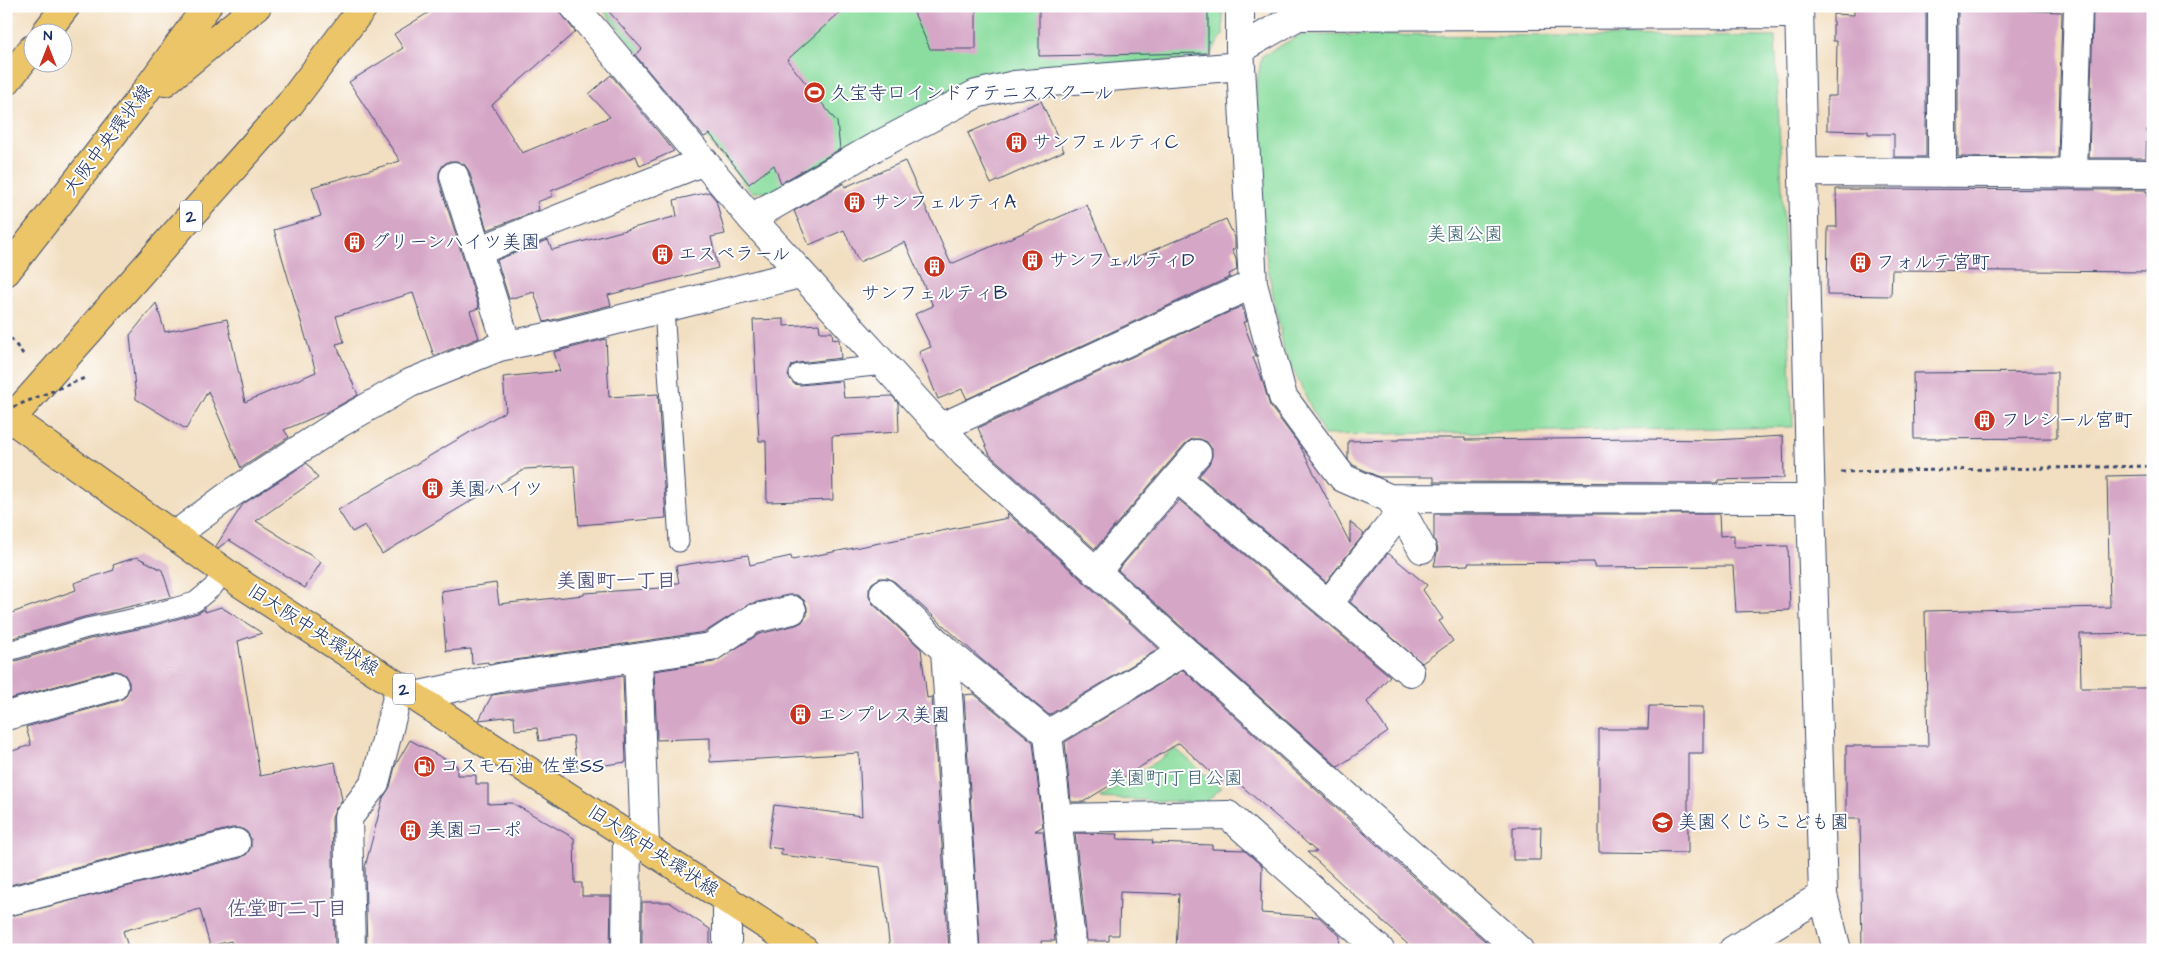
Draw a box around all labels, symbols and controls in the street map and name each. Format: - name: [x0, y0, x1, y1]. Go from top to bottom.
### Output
- north arrow: [22, 22, 72, 72]
- text: N: [44, 26, 53, 46]
- street label: 大阪中央環状線: [57, 79, 159, 201]
- place label: 久宝寺口インドアテニススクール: [830, 80, 1114, 107]
- sports icon: 久宝寺口インドアテニススクール: [802, 81, 826, 105]
- place label: サンフェルティC: [1032, 129, 1179, 156]
- building icon: サンフェルティC: [1004, 130, 1028, 154]
- place label: サンフェルティA: [871, 189, 1016, 216]
- building icon: サンフェルティA: [843, 190, 867, 214]
- road number: 2: [180, 200, 202, 232]
- park label: 美園公園: [1427, 221, 1503, 248]
- place label: グリーンハイツ美園: [371, 229, 540, 256]
- building icon: グリーンハイツ美園: [343, 230, 367, 254]
- place label: エスペラール: [678, 241, 791, 268]
- building icon: エスペラール: [650, 242, 674, 266]
- place label: サンフェルティD: [1049, 247, 1194, 274]
- building icon: サンフェルティD: [1021, 248, 1045, 272]
- place label: フォルテ宮町: [1876, 249, 1990, 276]
- building icon: フォルテ宮町: [1848, 250, 1872, 274]
- building icon: サンフェルティB: [922, 255, 946, 279]
- place label: サンフェルティB: [861, 280, 1008, 307]
- place label: フレシール宮町: [2001, 407, 2133, 434]
- building icon: フレシール宮町: [1973, 408, 1997, 432]
- place label: 美園ハイツ: [448, 476, 543, 503]
- building icon: 美園ハイツ: [420, 477, 444, 501]
- district label: 美園町一丁目: [556, 567, 676, 595]
- street label: 旧大阪中央環状線: [242, 577, 384, 683]
- road number: 2: [393, 674, 415, 704]
- place label: エンプレス美園: [817, 702, 950, 729]
- building icon: エンプレス美園: [789, 703, 813, 727]
- place label: コスモ石油 佐堂SS: [440, 753, 604, 780]
- fuel station icon: コスモ石油 佐堂SS: [412, 754, 436, 778]
- park label: 美園町1丁目公園: [1107, 765, 1243, 792]
- street label: 旧大阪中央環状線: [582, 798, 724, 904]
- place label: 美園くじらこども園: [1678, 809, 1849, 836]
- school or university icon: 美園くじらこども園: [1650, 810, 1674, 834]
- place label: 美園コーポ: [427, 817, 522, 844]
- building icon: 美園コーポ: [399, 818, 423, 842]
- district label: 佐堂町二丁目: [227, 895, 347, 923]

